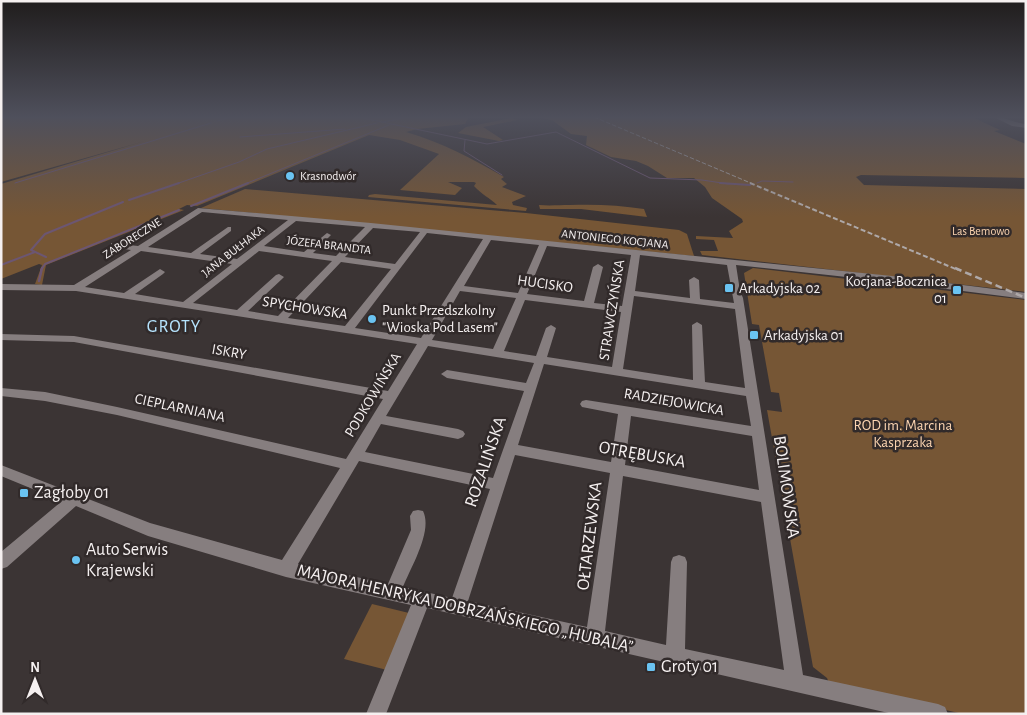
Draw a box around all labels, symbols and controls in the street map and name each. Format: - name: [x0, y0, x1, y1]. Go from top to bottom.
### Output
- marker: Krasnodwór: [284, 170, 296, 182]
- place label: Krasnodwór: [300, 170, 356, 182]
- street label: ZABORECZNE: [101, 215, 163, 261]
- street label: JANA BUŁHAKA: [200, 223, 266, 279]
- park label: Las Bemowo: [952, 225, 1010, 237]
- street label: ANTONIEGO KOCJANA: [561, 227, 669, 251]
- street label: JÓZEFA BRANDTA: [286, 233, 372, 256]
- street label: STRAWCZYŃSKA: [595, 258, 627, 361]
- street label: HUCISKO: [516, 273, 574, 295]
- place label: Kocjana-Bocznica 01: [845, 274, 947, 306]
- place label: Arkadyjska 02: [739, 281, 820, 296]
- marker: Arkadyjska 02: [723, 282, 735, 294]
- marker: Kocjana-Bocznica 01: [951, 284, 963, 296]
- street label: SPYCHOWSKA: [261, 294, 349, 322]
- place label: Punkt Przedszkolny "Wioska Pod Lasem": [382, 303, 498, 335]
- marker: Punkt Przedszkolny "Wioska Pod Lasem": [366, 313, 378, 325]
- district label: GROTY: [147, 318, 201, 336]
- place label: Arkadyjska 01: [764, 328, 844, 343]
- marker: Arkadyjska 01: [748, 329, 760, 341]
- street label: ISKRY: [210, 342, 248, 362]
- street label: PODKOWIŃSKA: [340, 349, 404, 440]
- street label: RADZIEJOWICKA: [623, 386, 726, 418]
- street label: CIEPLARNIANA: [133, 391, 227, 425]
- street label: ROZALIŃSKA: [459, 413, 510, 510]
- park label: ROD im. Marcina Kasprzaka: [854, 418, 952, 450]
- street label: BOLIMOWSKA: [770, 435, 802, 540]
- street label: OTRĘBUSKA: [597, 439, 687, 472]
- street label: OŁTARZEWSKA: [574, 480, 606, 591]
- place label: Zagłoby 01: [34, 484, 109, 502]
- marker: Zagłoby 01: [18, 487, 30, 499]
- place label: Auto Serwis Krajewski: [86, 541, 168, 580]
- marker: Auto Serwis Krajewski: [70, 554, 82, 566]
- street label: MAJORA HENRYKA DOBRZAŃSKIEGO „HUBALA”: [295, 559, 635, 656]
- north arrow: [10, 655, 60, 705]
- place label: Groty 01: [661, 658, 718, 676]
- text: N: [30, 661, 40, 675]
- marker: Groty 01: [645, 661, 657, 673]

